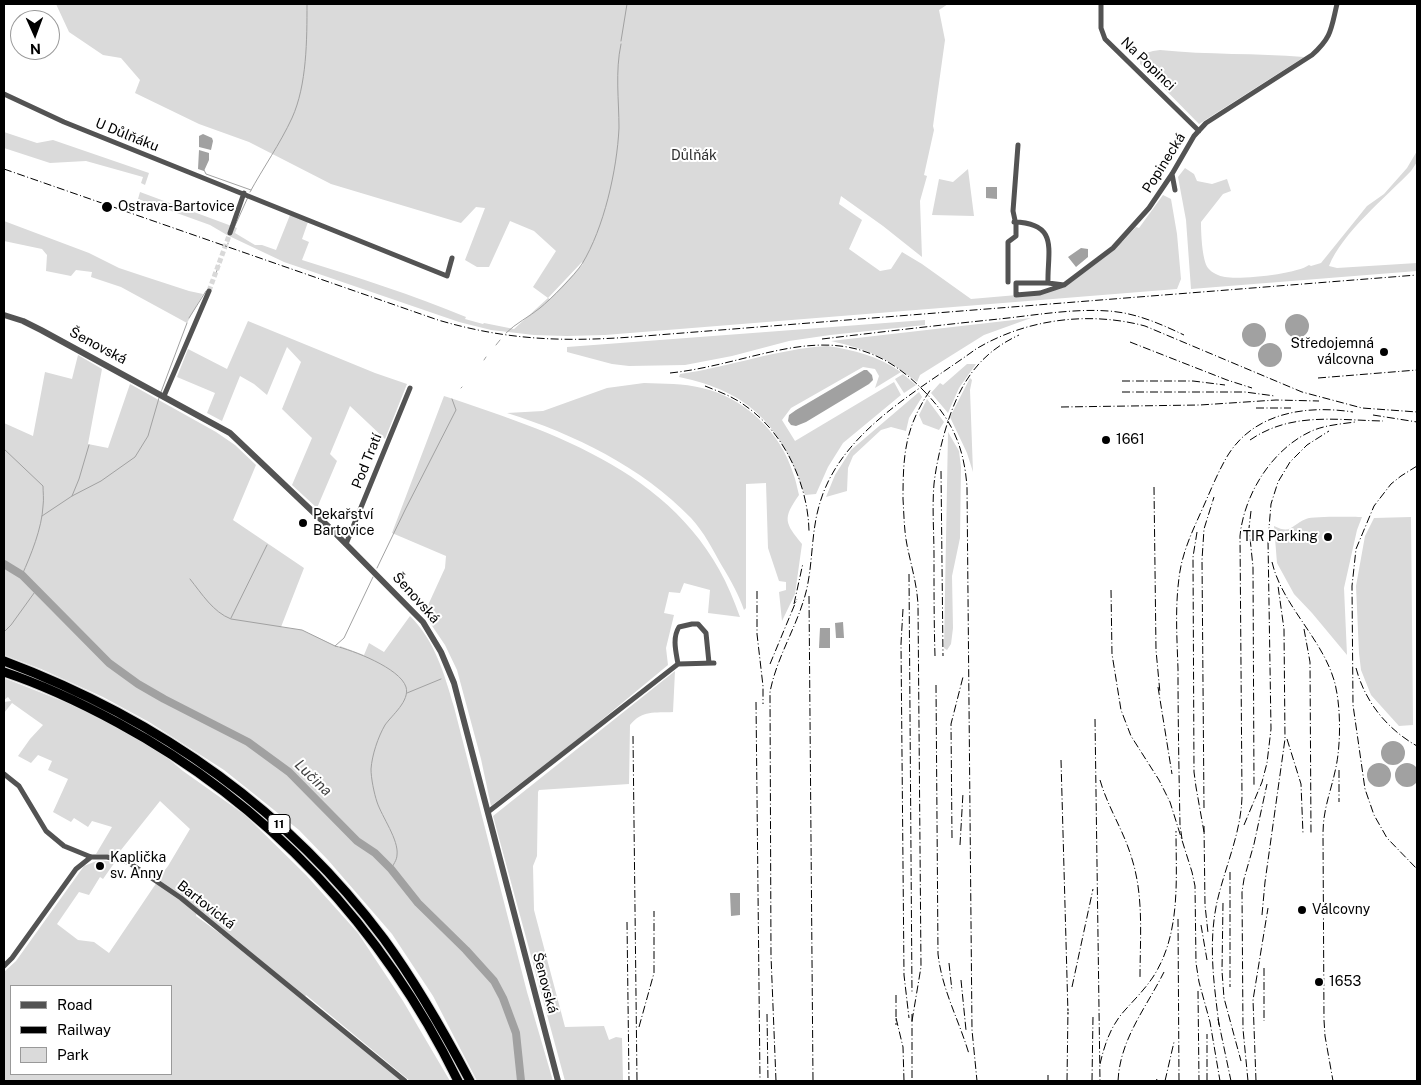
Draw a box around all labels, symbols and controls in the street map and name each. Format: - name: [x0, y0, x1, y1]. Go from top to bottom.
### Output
- north arrow: [10, 10, 60, 60]
- street label: Na Popinci: [1117, 34, 1179, 94]
- text: N: [30, 41, 41, 57]
- street label: U Důlňáku: [93, 115, 161, 155]
- street label: Popinecká: [1139, 130, 1189, 196]
- park label: Důlňák: [671, 148, 717, 164]
- place label: Ostrava-Bartovice: [118, 199, 235, 215]
- marker: Ostrava-Bartovice: [100, 200, 114, 214]
- street label: Šenovská: [66, 324, 130, 368]
- place label: Středojemná válcovna: [1290, 336, 1374, 368]
- marker: Středojemná válcovna: [1378, 346, 1390, 358]
- street label: Pod Tratí: [348, 431, 386, 491]
- place label: 1661: [1116, 432, 1145, 448]
- marker: 1661: [1100, 434, 1112, 446]
- place label: Pekařství Bartovice: [313, 507, 374, 540]
- marker: Pekařství Bartovice: [297, 517, 309, 529]
- place label: TIR Parking: [1243, 529, 1318, 545]
- marker: TIR Parking: [1322, 531, 1334, 543]
- street label: Šenovská: [389, 569, 443, 627]
- water label: Lučina: [291, 756, 335, 800]
- road number: 11: [268, 814, 290, 834]
- place label: Kaplička sv. Anny: [110, 850, 166, 882]
- marker: Kaplička sv. Anny: [94, 860, 106, 872]
- street label: Bartovická: [174, 877, 238, 933]
- place label: Válcovny: [1312, 902, 1370, 918]
- marker: Válcovny: [1296, 904, 1308, 916]
- street label: Šenovská: [529, 951, 561, 1015]
- place label: 1653: [1329, 974, 1361, 990]
- marker: 1653: [1313, 976, 1325, 988]
- legend: [10, 985, 172, 1075]
- text: Road: [57, 996, 93, 1013]
- text: Railway: [57, 1021, 111, 1038]
- text: Park: [57, 1046, 89, 1063]

